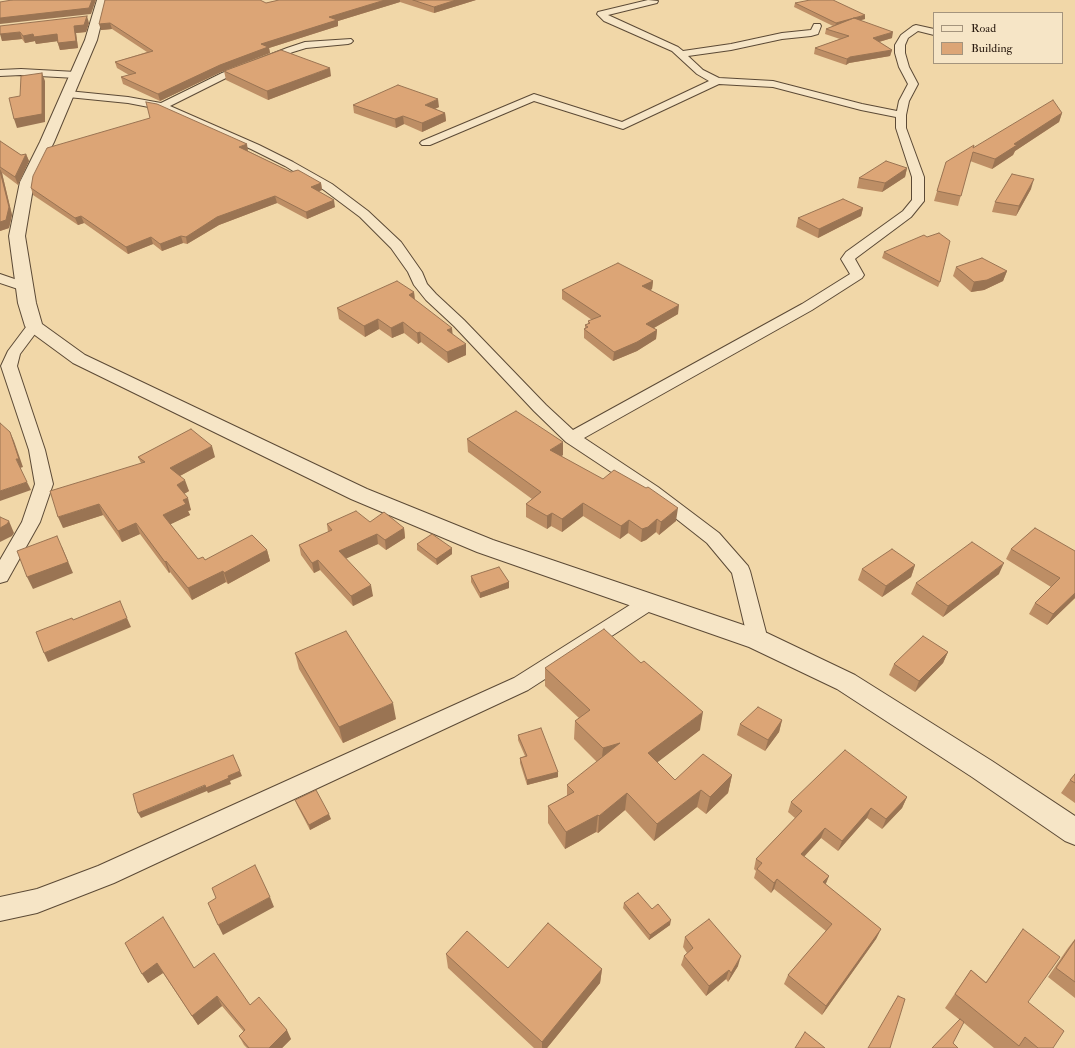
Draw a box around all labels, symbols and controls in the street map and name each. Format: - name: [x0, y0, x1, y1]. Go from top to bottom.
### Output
- legend: [933, 12, 1063, 64]
- text: Road: [971, 21, 996, 36]
- text: Building: [971, 41, 1012, 56]

